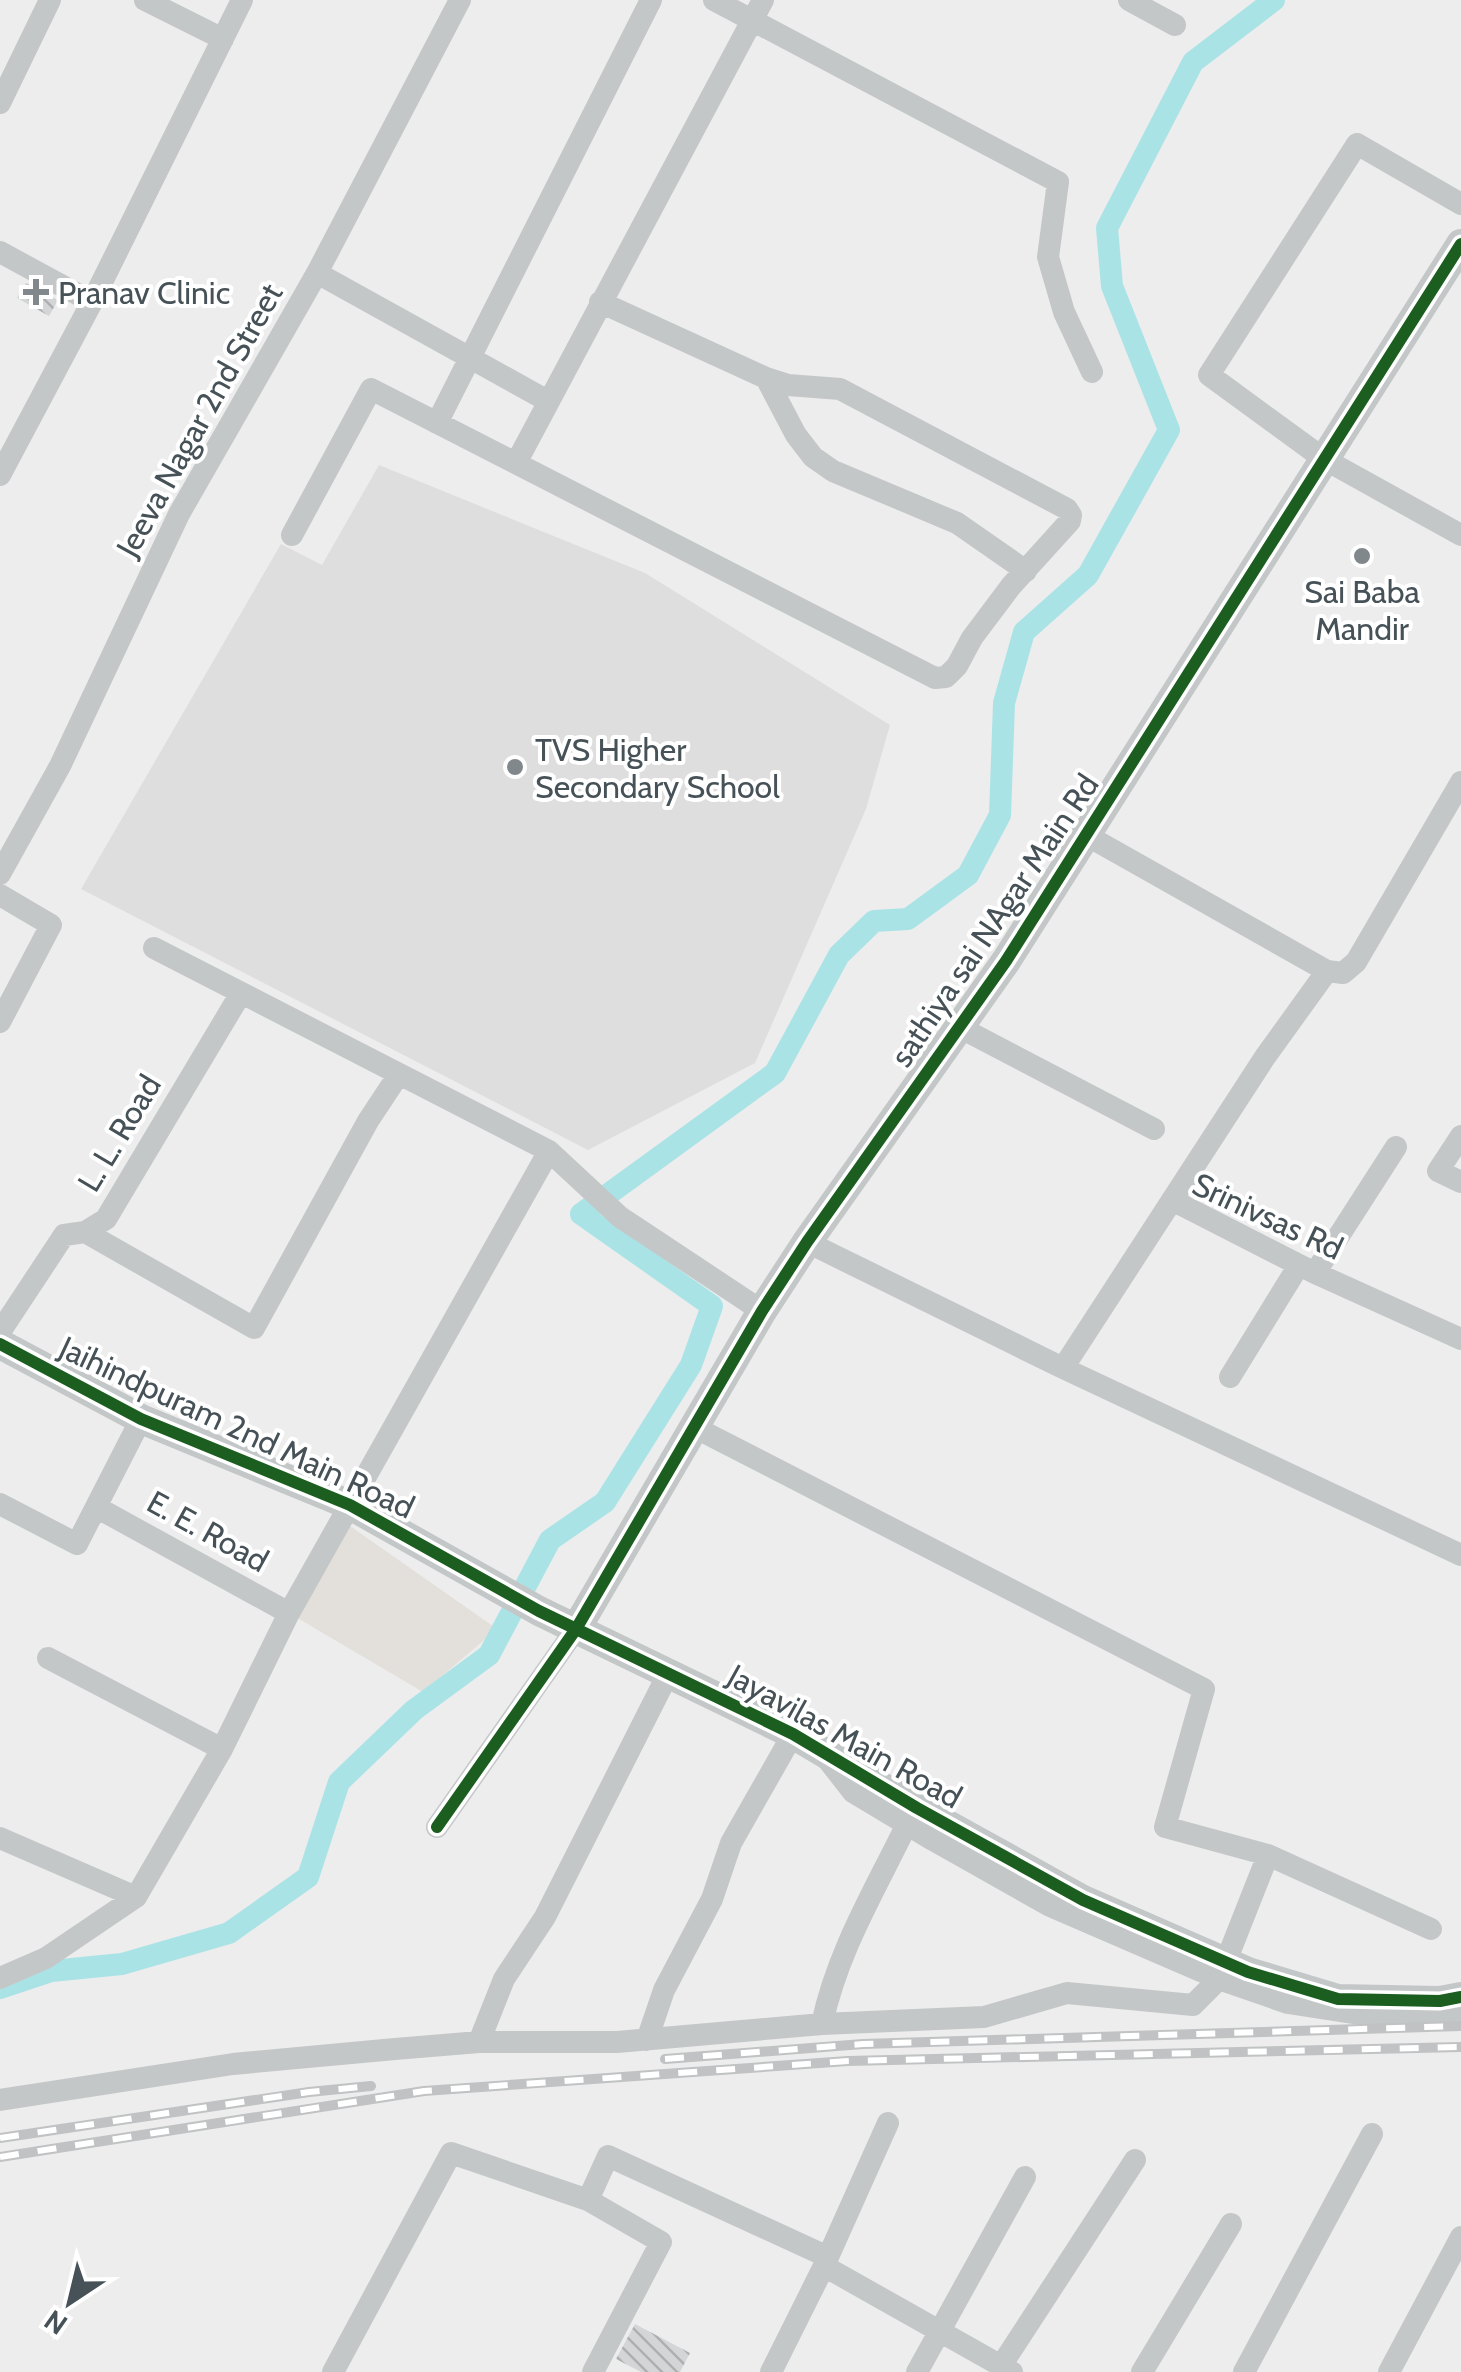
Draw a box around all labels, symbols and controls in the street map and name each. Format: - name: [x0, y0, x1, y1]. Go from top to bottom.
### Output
- place label: Pranav Clinic: [58, 273, 230, 312]
- street label: Jeeva Nagar 2nd Street: [107, 276, 290, 564]
- marker: Pranav Clinic: [23, 279, 49, 305]
- marker: Sai Baba Mandir: [1351, 545, 1373, 567]
- place label: Sai Baba Mandir: [1304, 572, 1420, 648]
- place label: TVS Higher Secondary School: [535, 730, 780, 806]
- marker: TVS Higher Secondary School: [504, 756, 526, 778]
- street label: sathiya sai NAgar Main Rd: [882, 766, 1106, 1074]
- street label: L. L. Road: [69, 1068, 169, 1198]
- street label: Srinivsas Rd: [1187, 1164, 1349, 1268]
- street label: Jaihindpuram 2nd Main Road: [53, 1327, 421, 1526]
- street label: E. E. Road: [141, 1482, 275, 1580]
- street label: Jayavilas Main Road: [720, 1655, 969, 1816]
- north arrow: [20, 2252, 120, 2352]
- text: N: [38, 2303, 74, 2342]

